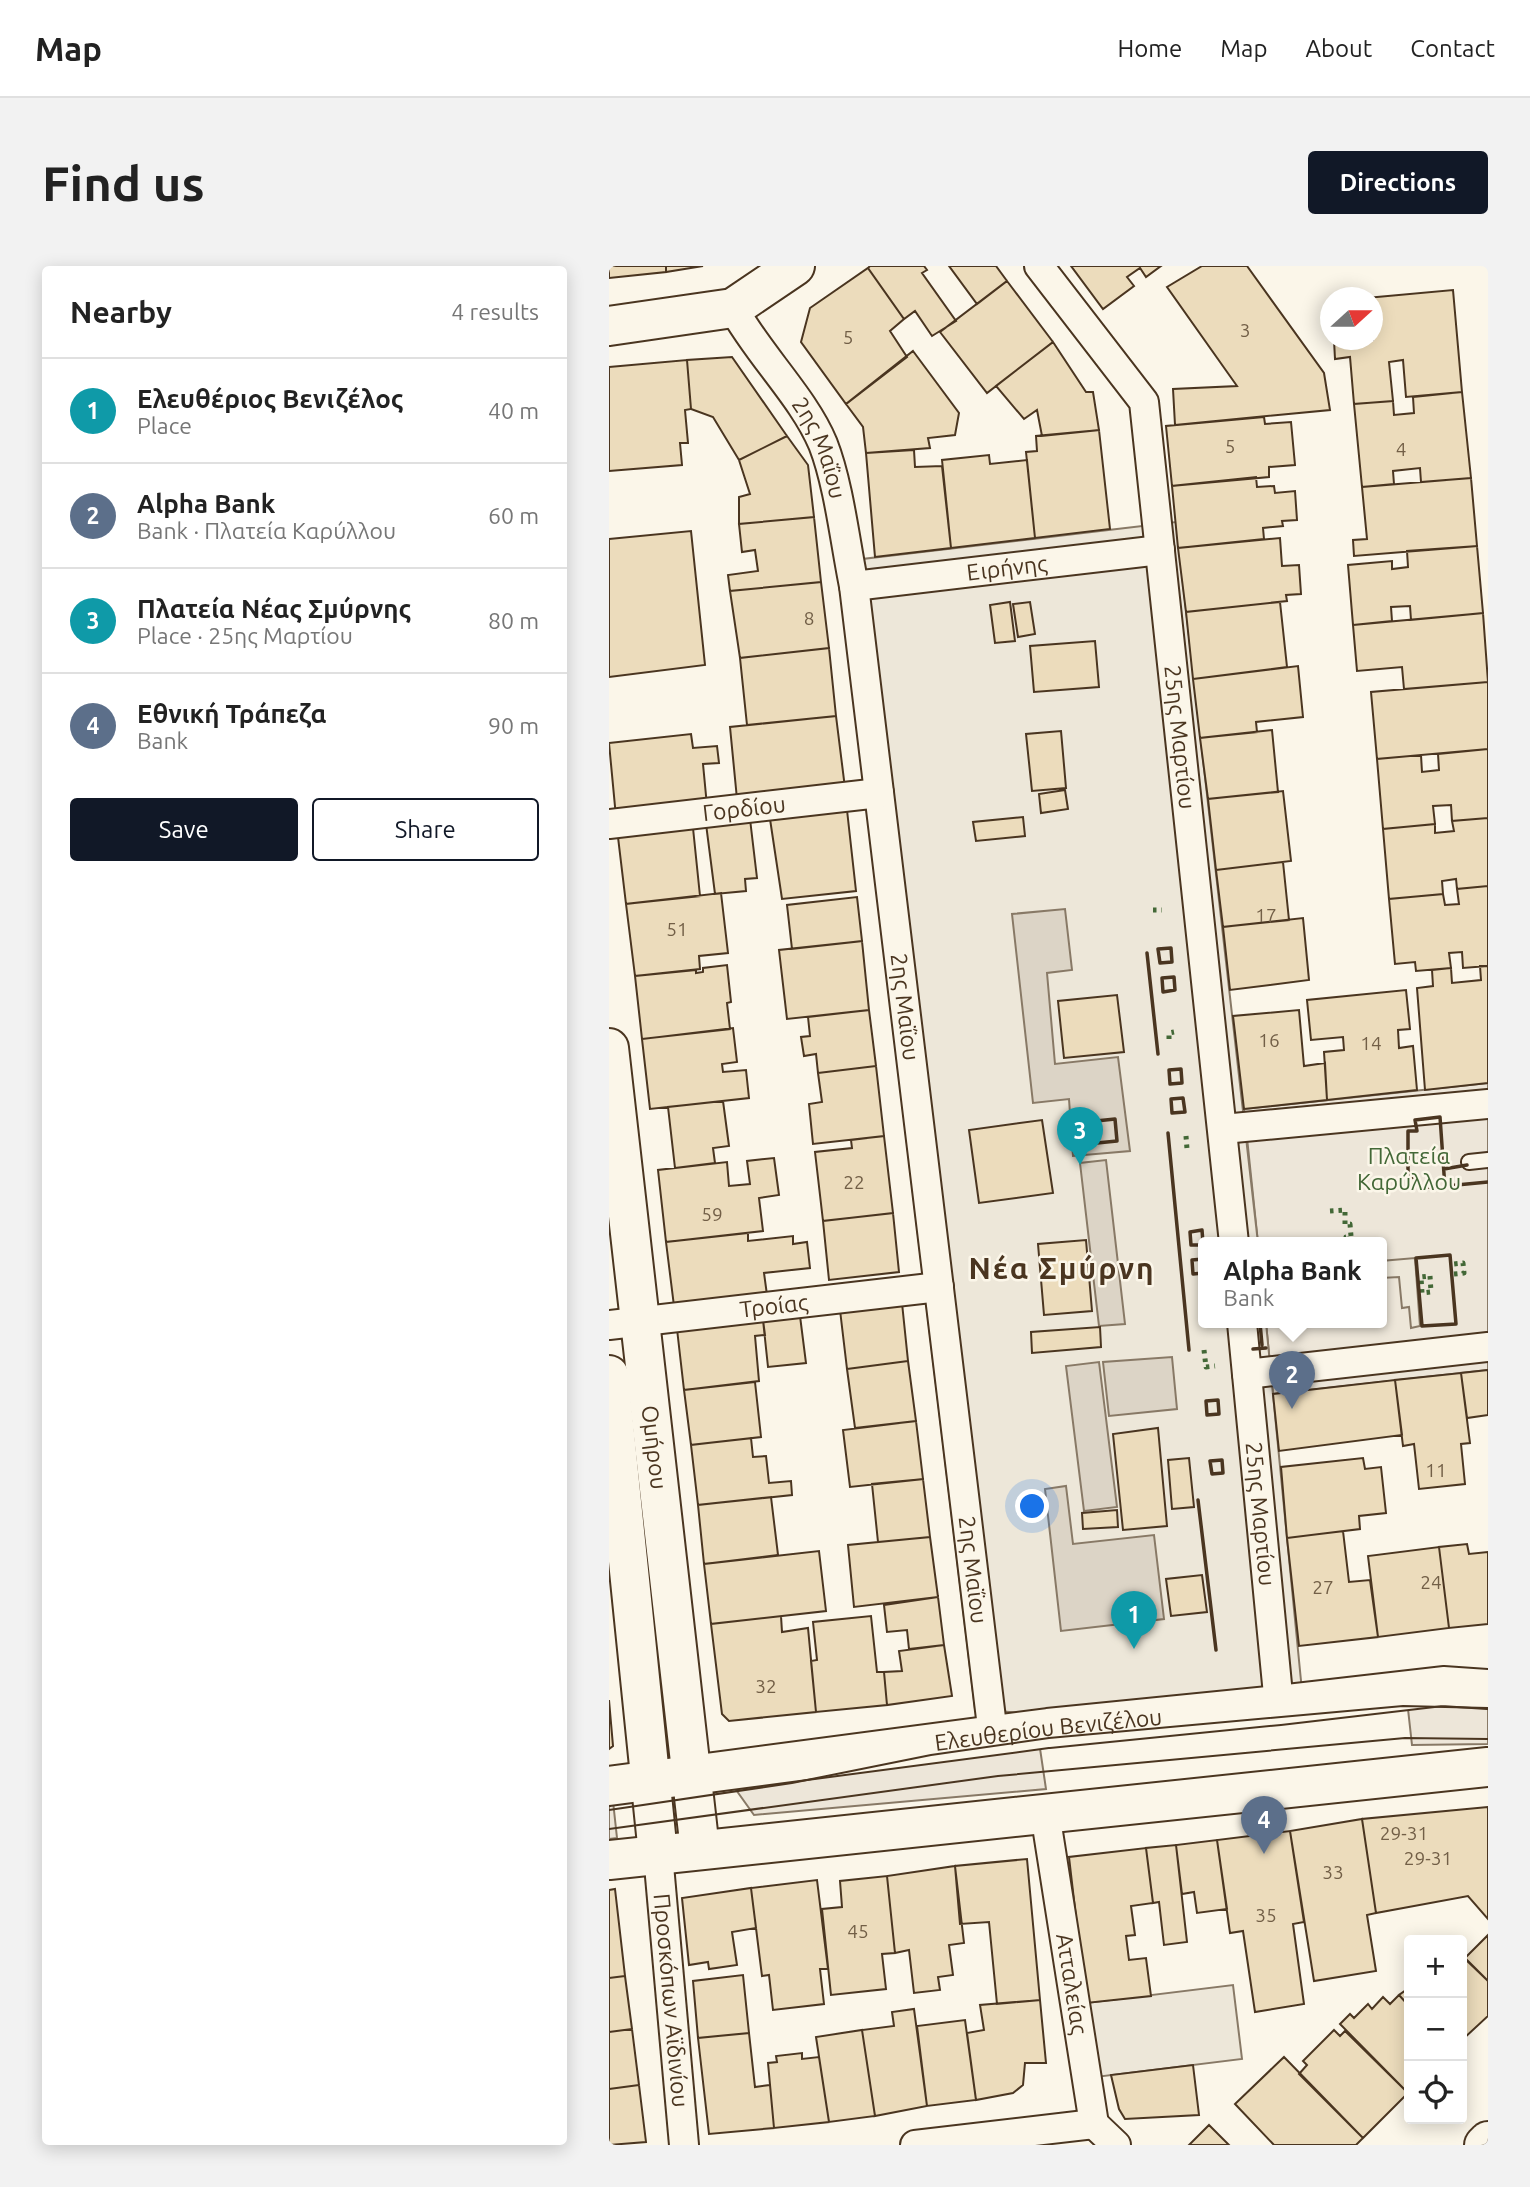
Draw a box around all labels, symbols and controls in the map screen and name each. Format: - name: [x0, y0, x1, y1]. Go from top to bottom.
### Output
- text: Map: [35, 30, 102, 67]
- text: Home: [1117, 35, 1182, 62]
- text: Map: [1220, 35, 1267, 62]
- text: About: [1305, 35, 1372, 62]
- text: Contact: [1410, 35, 1495, 62]
- button: Directions: [1308, 151, 1488, 214]
- text: Find us: [42, 155, 205, 210]
- north arrow: [1320, 287, 1383, 350]
- text: Nearby: [70, 295, 172, 329]
- text: 4 results: [451, 299, 539, 324]
- house number: 3: [1240, 319, 1250, 341]
- house number: 5: [843, 326, 853, 348]
- text: Ελευθέριος Βενιζέλος: [137, 384, 404, 413]
- street label: 2ης Μαΐου: [788, 392, 851, 501]
- text: 1: [87, 398, 99, 423]
- text: 40 m: [488, 398, 539, 423]
- text: Place: [137, 413, 192, 438]
- house number: 5: [1225, 435, 1235, 457]
- house number: 4: [1396, 438, 1406, 460]
- text: Alpha Bank: [137, 489, 275, 518]
- text: 2: [87, 503, 99, 528]
- text: 60 m: [488, 503, 539, 528]
- text: Bank · Πλατεία Καρύλλου: [137, 518, 396, 543]
- street label: Ειρήνης: [965, 550, 1049, 585]
- text: Πλατεία Νέας Σμύρνης: [137, 594, 411, 623]
- house number: 8: [804, 607, 814, 629]
- text: 3: [87, 608, 99, 633]
- text: 80 m: [488, 608, 539, 633]
- text: Place · 25ης Μαρτίου: [137, 623, 353, 648]
- street label: 25ης Μαρτίου: [1160, 664, 1201, 811]
- text: Εθνική Τράπεζα: [137, 699, 326, 728]
- text: 4: [87, 713, 99, 738]
- text: 90 m: [488, 713, 539, 738]
- text: Bank: [137, 728, 188, 753]
- street label: Γορδίου: [701, 791, 787, 825]
- button: Save: [70, 798, 298, 861]
- button: Share: [312, 798, 539, 861]
- house number: 17: [1255, 904, 1277, 926]
- house number: 51: [666, 918, 688, 940]
- street label: 2ης Μαΐου: [887, 952, 924, 1062]
- house number: 16: [1258, 1029, 1280, 1051]
- house number: 14: [1360, 1032, 1382, 1054]
- pin: 3: [1057, 1107, 1103, 1165]
- park label: Πλατεία Καρύλλου: [1357, 1143, 1461, 1194]
- house number: 22: [843, 1171, 865, 1193]
- house number: 59: [701, 1203, 723, 1225]
- popup: [1198, 1237, 1387, 1328]
- district label: Νέα Σμύρνη: [968, 1251, 1156, 1285]
- text: Alpha Bank: [1223, 1256, 1362, 1285]
- text: Bank: [1223, 1285, 1275, 1310]
- street label: Τροίας: [738, 1289, 809, 1322]
- pin: 2: [1269, 1351, 1315, 1409]
- street label: Ομήρου: [638, 1404, 672, 1491]
- street label: 25ης Μαρτίου: [1242, 1441, 1280, 1587]
- house number: 11: [1425, 1459, 1447, 1481]
- your location: [1015, 1489, 1049, 1523]
- street label: 2ης Μαΐου: [955, 1515, 992, 1625]
- house number: 24: [1420, 1571, 1442, 1593]
- house number: 27: [1312, 1576, 1334, 1598]
- pin: 1: [1111, 1591, 1157, 1649]
- house number: 32: [755, 1675, 777, 1697]
- street label: Ελευθερίου Βενιζέλου: [933, 1704, 1163, 1755]
- pin: 4: [1241, 1796, 1287, 1854]
- house number: 29-31: [1380, 1822, 1428, 1844]
- house number: 29-31: [1404, 1847, 1452, 1869]
- house number: 33: [1322, 1861, 1344, 1883]
- street label: Προσκόπων Αϊδινίου: [650, 1892, 694, 2108]
- house number: 35: [1255, 1904, 1277, 1926]
- house number: 45: [847, 1920, 869, 1942]
- street label: Ατταλείας: [1052, 1931, 1093, 2036]
- map controls: [1404, 1935, 1467, 2124]
- button: +: [1404, 1935, 1467, 1998]
- button: −: [1404, 1998, 1467, 2061]
- button: locate: [1404, 2061, 1467, 2124]

